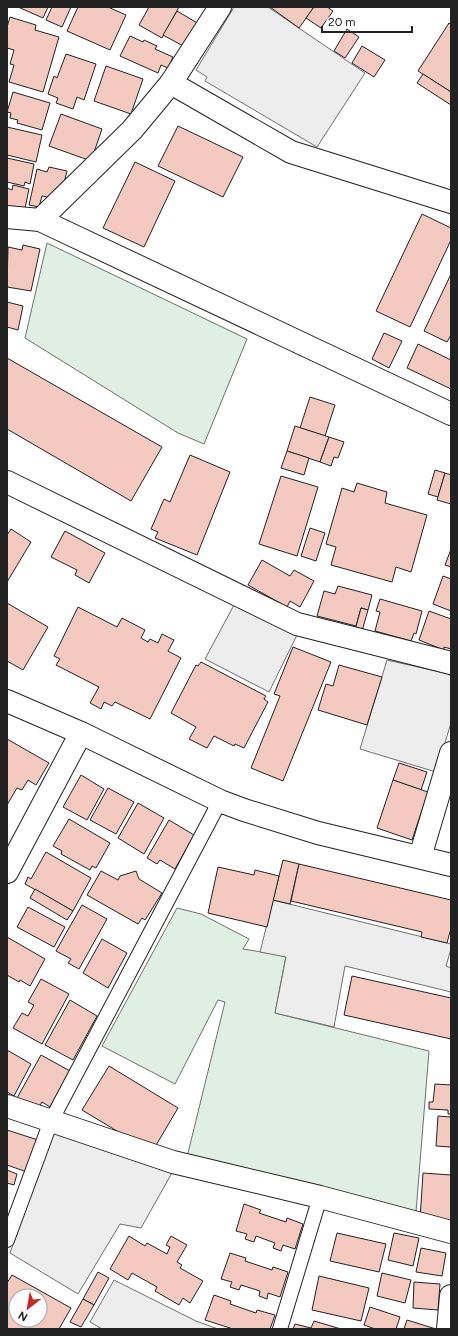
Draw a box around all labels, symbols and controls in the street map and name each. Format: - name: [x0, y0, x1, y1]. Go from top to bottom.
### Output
- scale bar: [322, 8, 412, 34]
- text: 20 m: [328, 15, 356, 29]
- north arrow: [8, 1288, 48, 1328]
- text: N: [16, 1308, 30, 1324]

